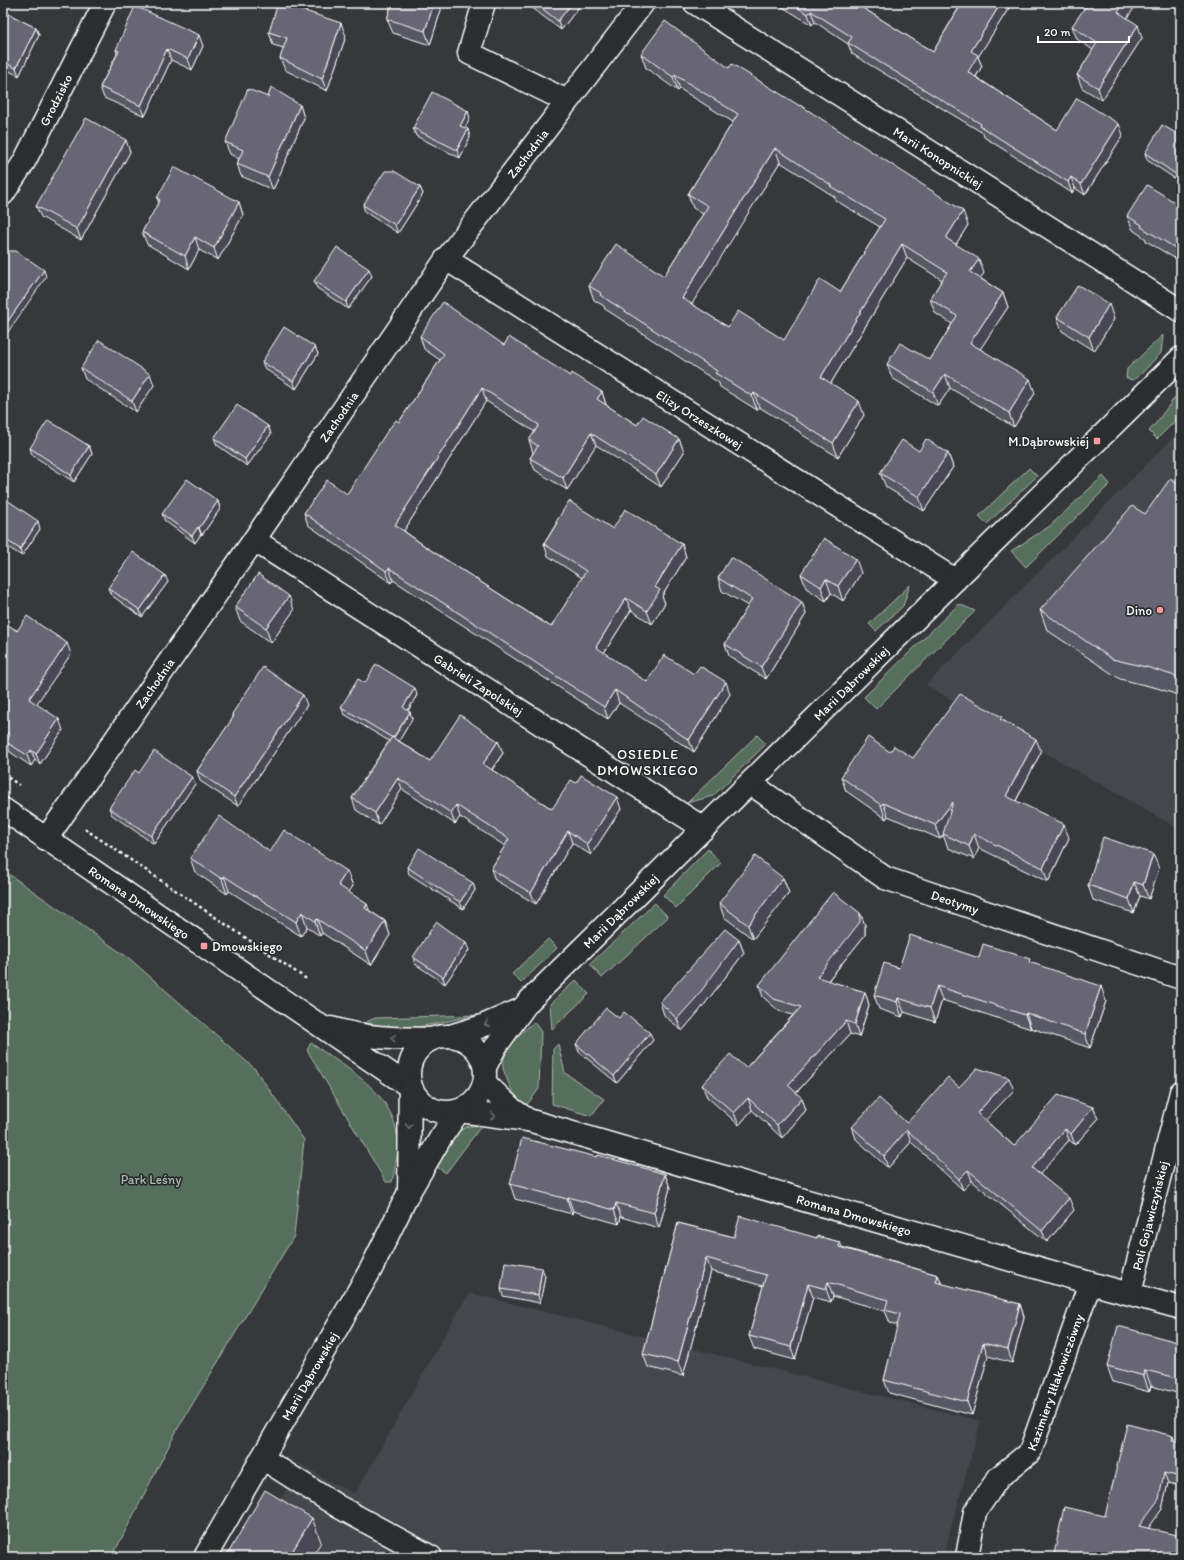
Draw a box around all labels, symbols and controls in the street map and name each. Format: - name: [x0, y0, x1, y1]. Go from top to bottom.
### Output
- scale bar: [1038, 18, 1129, 44]
- text: 20 m: [1044, 25, 1071, 39]
- street label: Grodzisko: [37, 71, 76, 129]
- street label: Marii Konopnickiej: [890, 124, 986, 192]
- street label: Zachodnia: [504, 126, 552, 181]
- street label: Elizy Orzeszkowej: [653, 387, 746, 452]
- street label: Zachodnia: [316, 388, 362, 445]
- place label: M.Dąbrowskiej: [1008, 434, 1089, 449]
- marker: M.Dąbrowskiej: [1092, 436, 1102, 446]
- place label: Dino: [1126, 603, 1152, 618]
- marker: Dino: [1155, 605, 1165, 615]
- street label: Marii Dąbrowskiej: [810, 643, 892, 724]
- street label: Gabrieli Zapolskiej: [431, 650, 526, 719]
- street label: Zachodnia: [132, 655, 178, 711]
- district label: OSIEDLE DMOWSKIEGO: [597, 746, 699, 779]
- street label: Romana Dmowskiego: [86, 863, 193, 942]
- street label: Marii Dąbrowskiej: [580, 871, 661, 951]
- street label: Deotymy: [929, 887, 981, 917]
- place label: Dmowskiego: [212, 939, 283, 954]
- marker: Dmowskiego: [199, 941, 209, 951]
- one-way arrow: [483, 1020, 490, 1028]
- one-way arrow: [390, 1034, 396, 1043]
- one-way arrow: [490, 1112, 496, 1121]
- one-way arrow: [405, 1123, 413, 1129]
- street label: Poli Gojawiczyńskiej: [1129, 1159, 1171, 1272]
- park label: Park Leśny: [121, 1172, 181, 1187]
- street label: Romana Dmowskiego: [795, 1191, 913, 1239]
- street label: Kazimiery Iłłakowiczówny: [1024, 1312, 1086, 1453]
- street label: Marii Dąbrowskiej: [278, 1329, 341, 1423]

